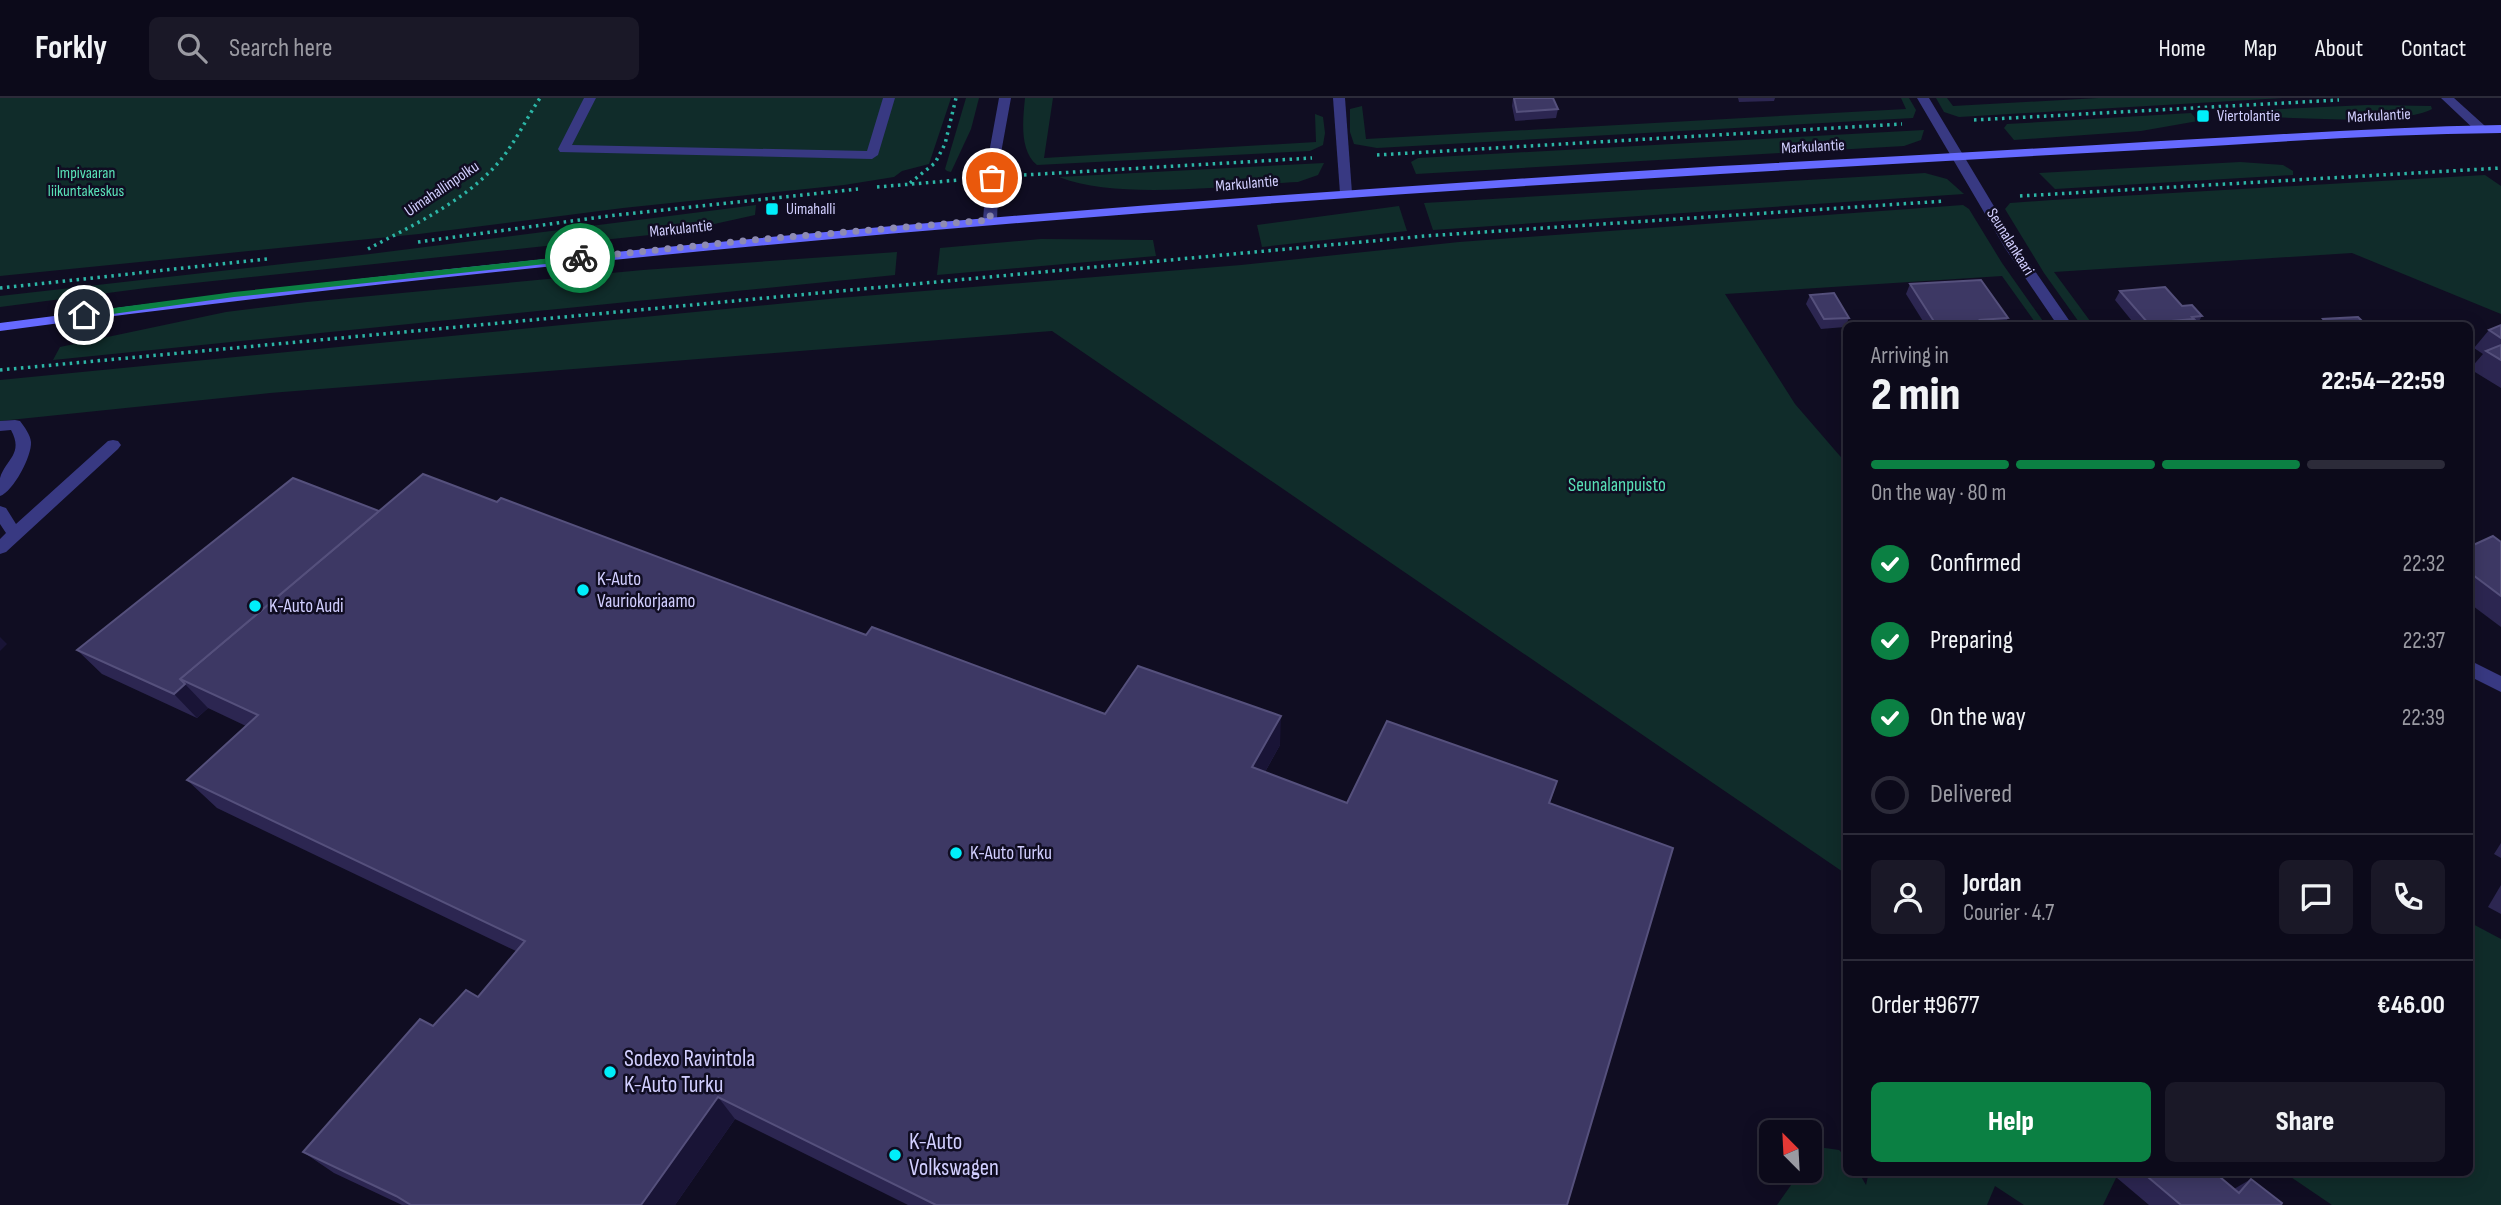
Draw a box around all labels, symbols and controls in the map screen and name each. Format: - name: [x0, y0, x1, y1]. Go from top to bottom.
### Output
- search box: [149, 17, 639, 80]
- text: Forkly: [35, 28, 107, 68]
- icon: search: [173, 29, 211, 67]
- text: Search here: [229, 33, 332, 64]
- text: Home: [2158, 34, 2206, 63]
- text: Map: [2244, 34, 2277, 63]
- text: About: [2315, 34, 2363, 63]
- text: Contact: [2401, 34, 2466, 63]
- street label: Markulantie: [2347, 105, 2411, 127]
- place label: Viertolantie: [2217, 107, 2280, 126]
- marker: Viertolantie: [2195, 108, 2211, 124]
- street label: Markulantie: [1781, 136, 1845, 158]
- pin: [962, 148, 1022, 208]
- street label: Uimahallinpolku: [401, 157, 483, 221]
- icon: bag: [973, 159, 1011, 197]
- park label: Impivaaran liikuntakeskus: [48, 164, 125, 201]
- street label: Markulantie: [1215, 172, 1279, 196]
- place label: Uimahalli: [786, 200, 836, 219]
- marker: Uimahalli: [764, 201, 780, 217]
- street label: Seunalankaari: [1982, 205, 2038, 279]
- street label: Markulantie: [648, 216, 714, 242]
- courier: [545, 223, 615, 293]
- icon: bike: [561, 239, 599, 277]
- pin: [54, 285, 114, 345]
- icon: home: [65, 296, 103, 334]
- text: Arriving in: [1871, 342, 1949, 370]
- text: 22:54–22:59: [2321, 366, 2445, 397]
- text: 2 min: [1871, 368, 1960, 423]
- park label: Seunalanpuisto: [1568, 474, 1666, 497]
- text: On the way · 80 m: [1871, 479, 2006, 507]
- icon: check: [1871, 545, 1909, 583]
- text: Confirmed: [1930, 548, 2021, 579]
- text: 22:32: [2403, 550, 2445, 578]
- place label: K-Auto Vauriokorjaamo: [597, 568, 696, 613]
- marker: K-Auto Vauriokorjaamo: [575, 582, 591, 598]
- place label: K-Auto Audi: [269, 595, 344, 618]
- marker: K-Auto Audi: [247, 598, 263, 614]
- icon: check: [1871, 622, 1909, 660]
- text: Preparing: [1930, 625, 2013, 656]
- text: 22:37: [2403, 627, 2445, 655]
- icon: check: [1871, 699, 1909, 737]
- text: On the way: [1930, 702, 2026, 733]
- text: 22:39: [2402, 704, 2445, 732]
- text: Delivered: [1930, 779, 2012, 810]
- place label: K-Auto Turku: [970, 842, 1052, 865]
- marker: K-Auto Turku: [948, 845, 964, 861]
- button: person: [1871, 860, 1945, 934]
- button: chat: [2279, 860, 2353, 934]
- button: phone: [2371, 860, 2445, 934]
- text: Jordan: [1963, 868, 2021, 899]
- text: Courier · 4.7: [1963, 899, 2054, 927]
- text: Order #9677: [1871, 990, 1979, 1021]
- text: €46.00: [2377, 990, 2445, 1021]
- place label: Sodexo Ravintola K-Auto Turku: [624, 1045, 755, 1099]
- marker: Sodexo Ravintola K-Auto Turku: [602, 1064, 618, 1080]
- button: Help: [1871, 1082, 2151, 1162]
- button: Share: [2165, 1082, 2445, 1162]
- north arrow: [1759, 1120, 1822, 1183]
- map controls: [1759, 1120, 1822, 1183]
- place label: K-Auto Volkswagen: [909, 1128, 999, 1182]
- marker: K-Auto Volkswagen: [887, 1147, 903, 1163]

